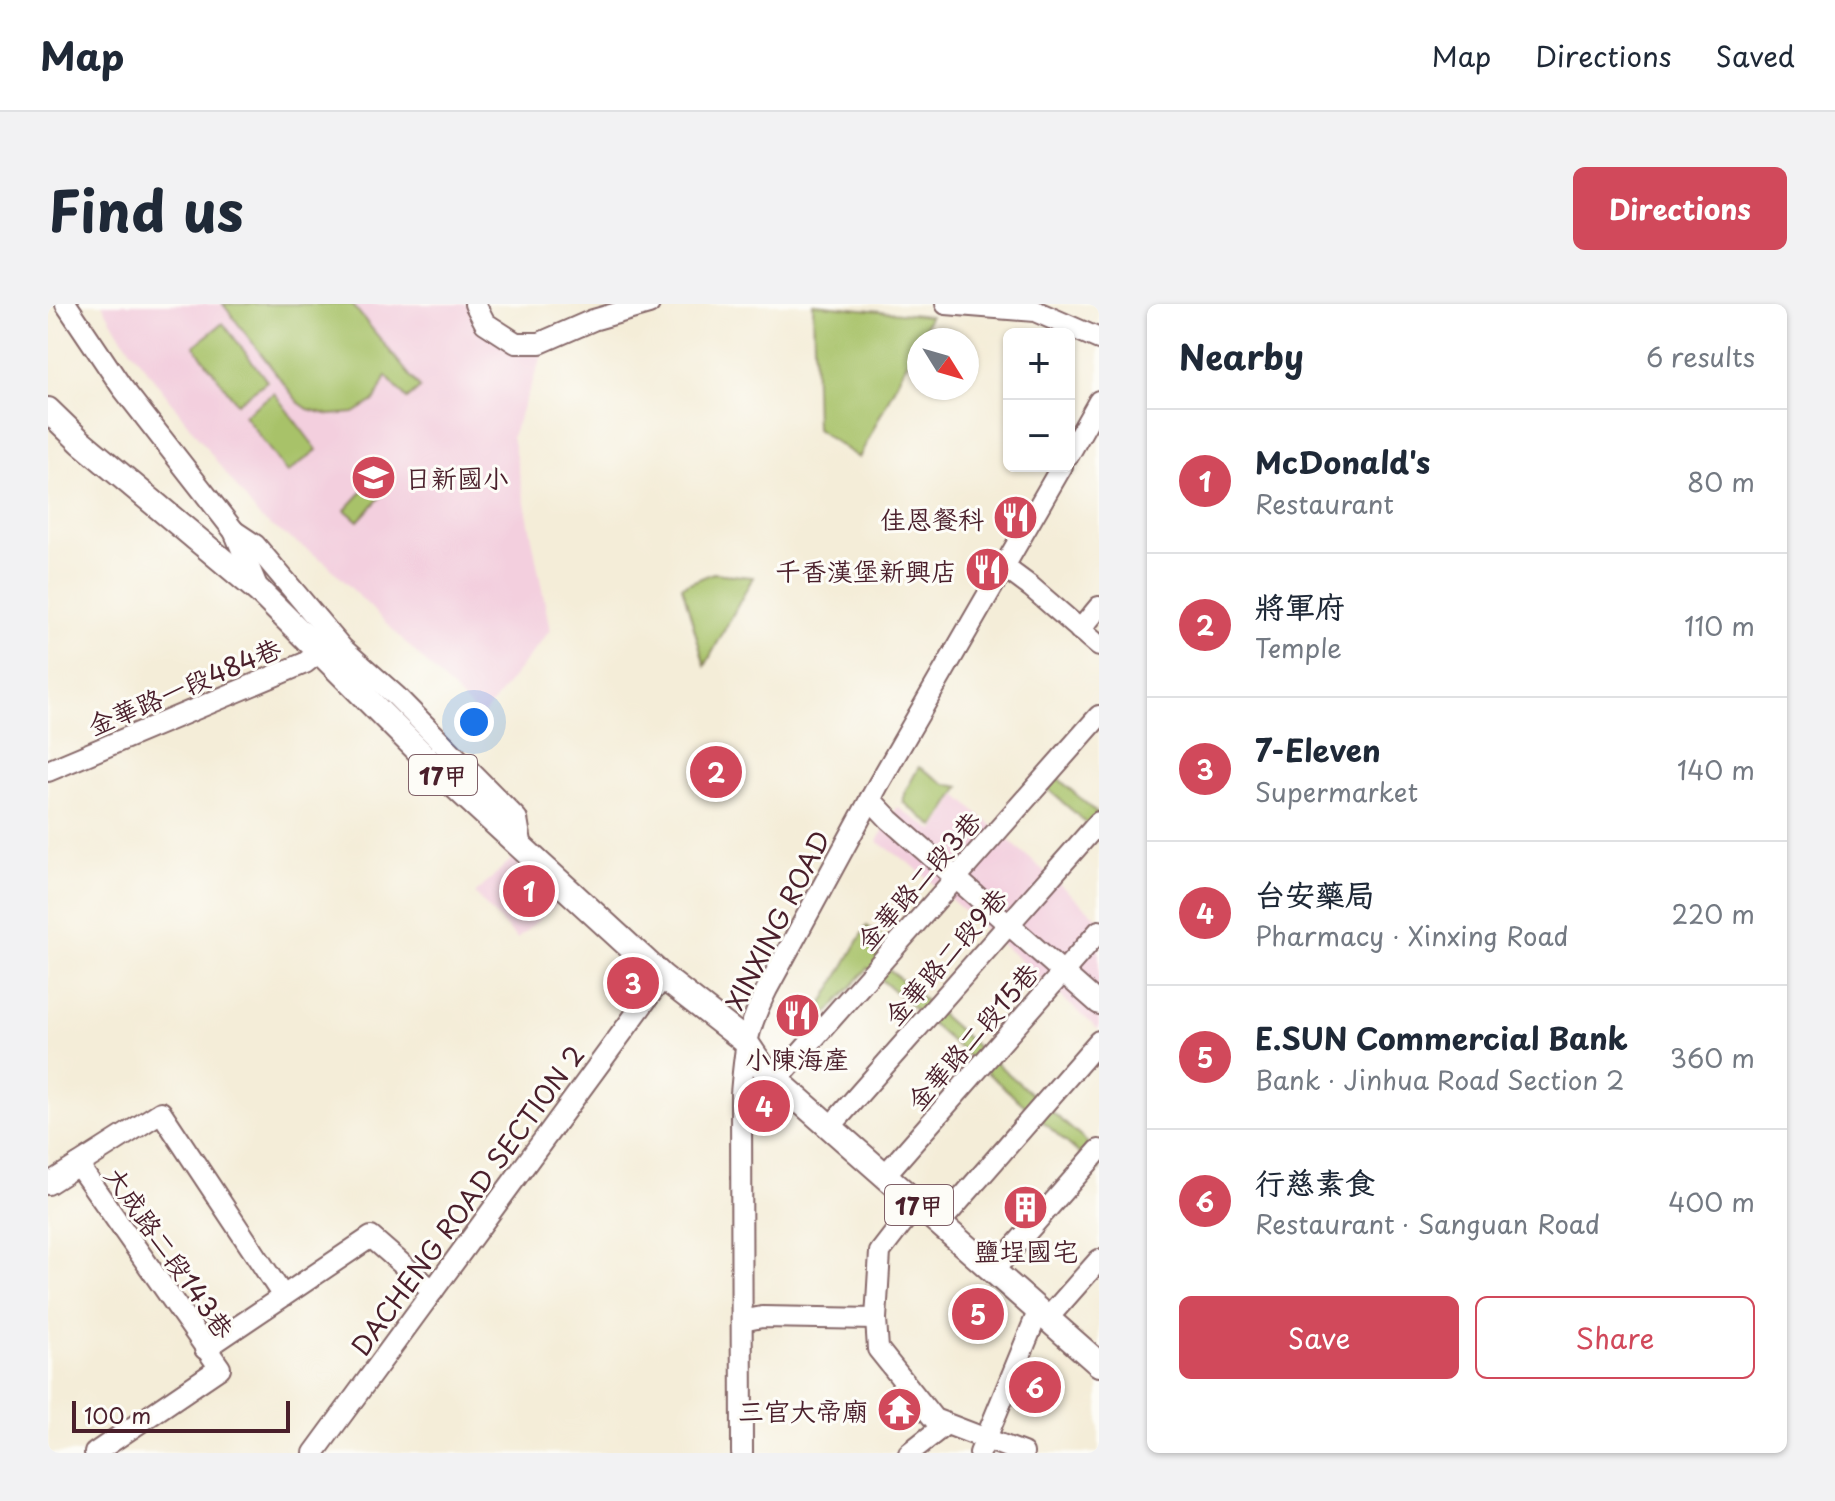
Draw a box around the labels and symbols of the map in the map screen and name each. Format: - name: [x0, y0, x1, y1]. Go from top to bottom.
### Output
- north arrow: [907, 328, 979, 400]
- school or university icon: 日新國小: [350, 453, 398, 501]
- place label: 日新國小: [405, 458, 509, 497]
- restaurant icon: 佳恩餐科: [991, 494, 1039, 542]
- place label: 佳恩餐科: [880, 499, 984, 538]
- restaurant icon: 千香漢堡新興店: [964, 546, 1012, 594]
- place label: 千香漢堡新興店: [775, 551, 957, 590]
- street label: 金華路一段484巷: [81, 628, 287, 744]
- your location: [454, 702, 494, 742]
- pin: 2: [690, 742, 742, 802]
- road number: 17甲: [409, 755, 477, 795]
- street label: 金華路二段3巷: [846, 802, 990, 958]
- street label: XINXING ROAD: [715, 823, 839, 1017]
- pin: 1: [503, 861, 555, 921]
- street label: 金華路二段9巷: [874, 879, 1016, 1033]
- pin: 3: [607, 953, 659, 1013]
- street label: 金華路二段15巷: [897, 954, 1047, 1118]
- restaurant icon: 小陳海產: [773, 991, 821, 1039]
- street label: DACHENG ROAD SECTION 2: [341, 1037, 593, 1363]
- place label: 小陳海產: [745, 1039, 849, 1078]
- pin: 4: [738, 1076, 790, 1136]
- street label: 大成路二段143巷: [96, 1158, 244, 1346]
- building icon: 鹽埕國宅: [1002, 1183, 1050, 1231]
- road number: 17甲: [885, 1185, 953, 1225]
- place label: 鹽埕國宅: [974, 1231, 1078, 1270]
- pin: 5: [952, 1284, 1004, 1344]
- pin: 6: [1009, 1357, 1061, 1417]
- temple icon: 三官大帝廟: [875, 1386, 923, 1434]
- place label: 三官大帝廟: [738, 1391, 868, 1430]
- scale bar: [72, 1397, 290, 1433]

